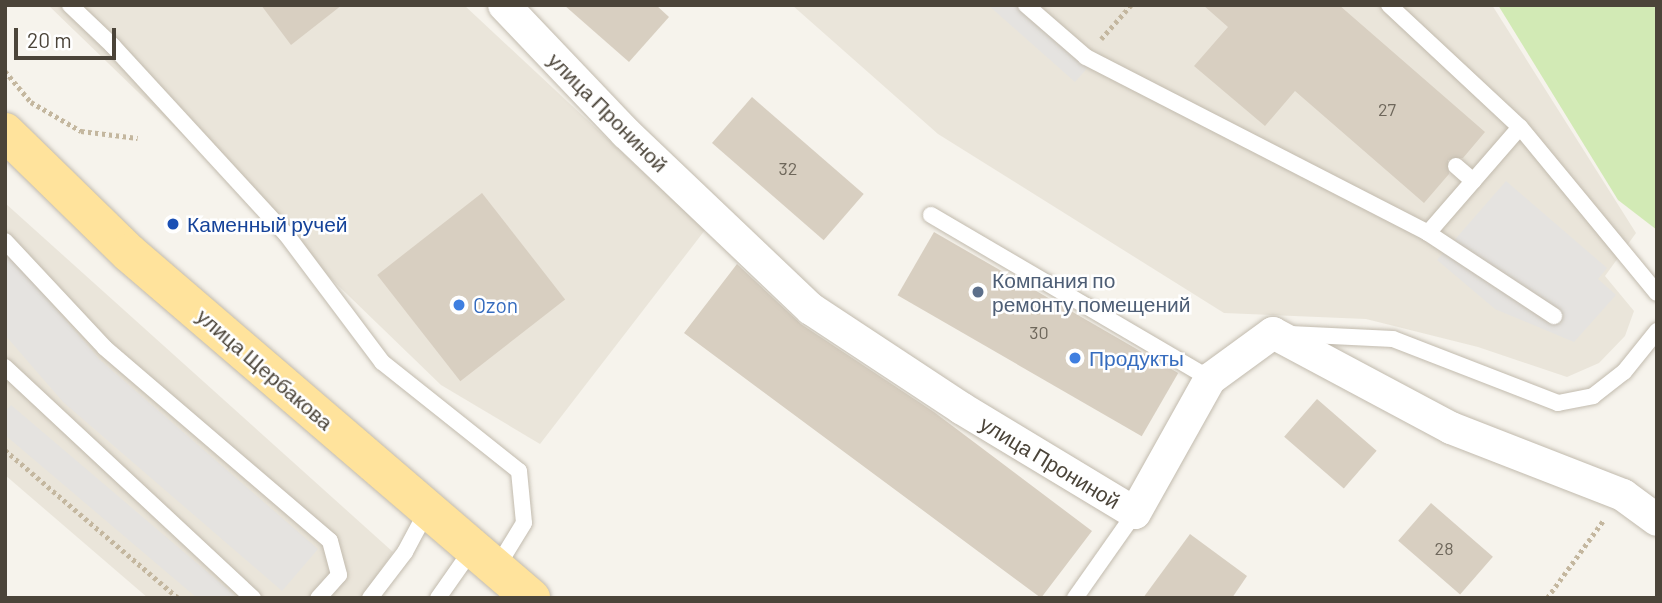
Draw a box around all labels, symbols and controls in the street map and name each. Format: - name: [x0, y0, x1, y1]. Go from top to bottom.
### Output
- scale bar: [18, 14, 119, 58]
- text: 20 m: [27, 27, 72, 52]
- street label: улица Прониной: [543, 47, 673, 177]
- house number: 27: [1378, 98, 1396, 120]
- house number: 32: [779, 157, 797, 179]
- place label: Каменный ручей: [187, 211, 348, 237]
- marker: Каменный ручей: [165, 216, 181, 232]
- place label: Компания по ремонту помещений: [992, 267, 1191, 317]
- marker: Компания по ремонту помещений: [970, 284, 986, 300]
- place label: Ozon: [473, 292, 518, 318]
- marker: Ozon: [451, 297, 467, 313]
- street label: улица Щербакова: [192, 303, 338, 435]
- house number: 30: [1029, 321, 1049, 343]
- place label: Продукты: [1089, 345, 1184, 371]
- marker: Продукты: [1067, 350, 1083, 366]
- street label: улица Прониной: [975, 410, 1125, 514]
- house number: 28: [1434, 537, 1454, 559]

